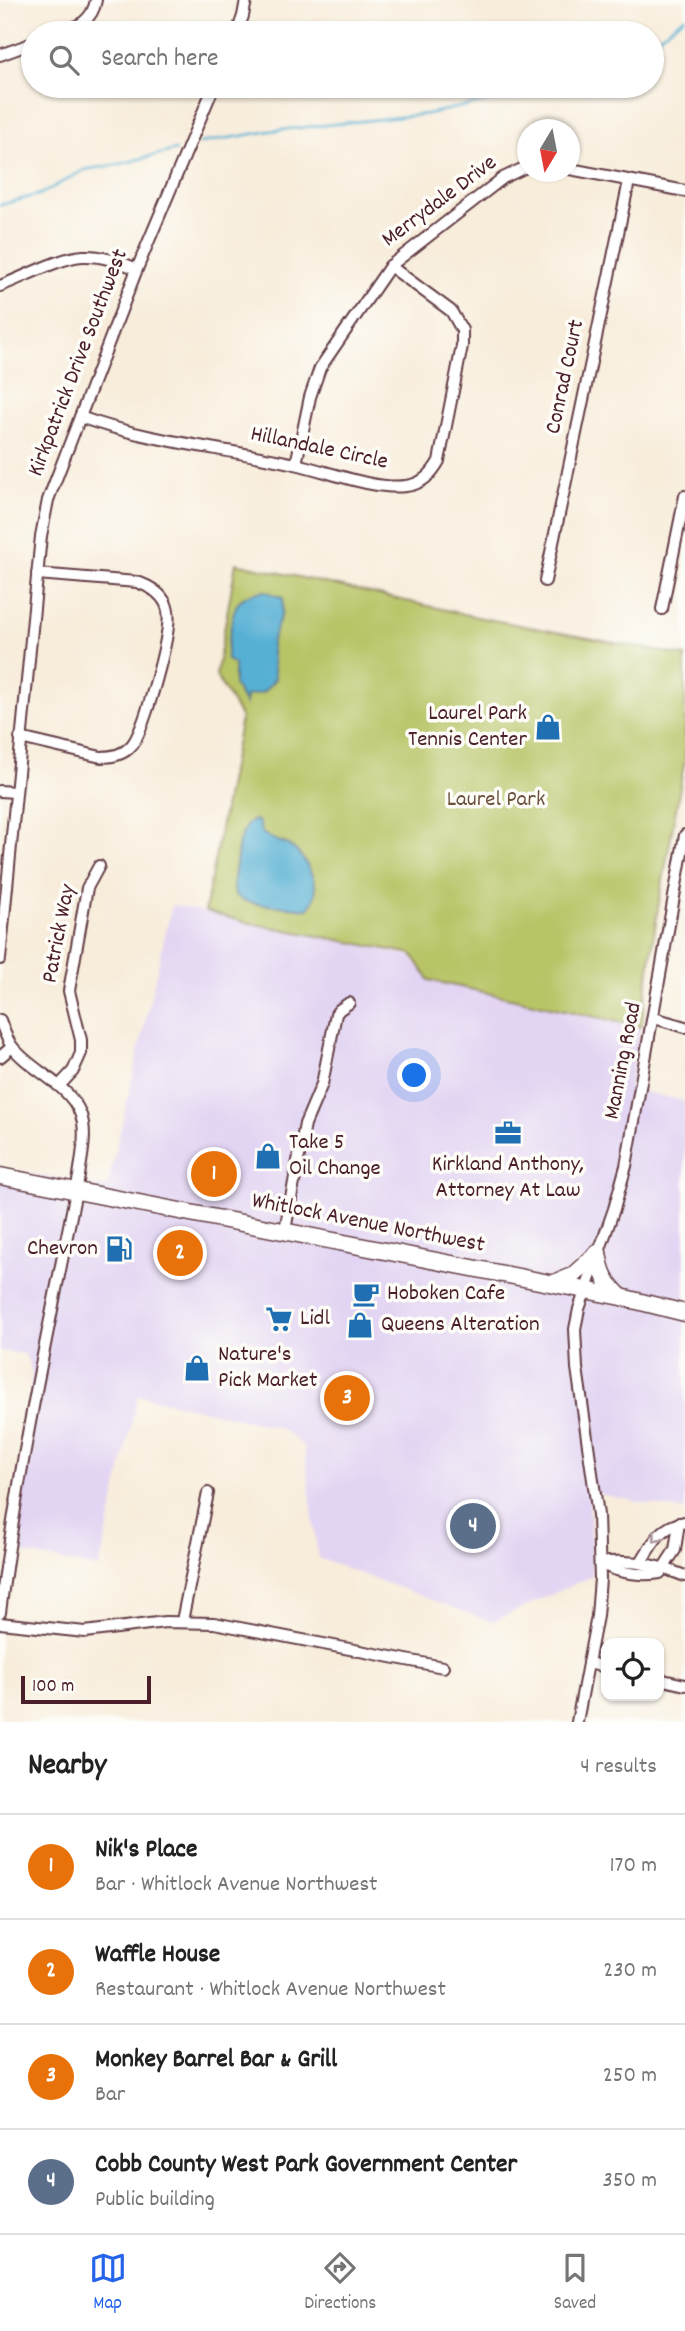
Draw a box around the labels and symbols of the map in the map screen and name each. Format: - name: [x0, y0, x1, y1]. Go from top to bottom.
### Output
- north arrow: [517, 119, 580, 182]
- street label: Merrydale Drive: [375, 148, 505, 256]
- street label: Kirkpatrick Drive Southwest: [20, 244, 138, 482]
- street label: Conrad Court: [538, 317, 594, 437]
- street label: Hillandale Circle: [247, 418, 391, 480]
- place label: Laurel Park Tennis Center: [408, 698, 527, 757]
- shop icon: Laurel Park Tennis Center: [533, 712, 563, 742]
- park label: Laurel Park: [447, 784, 545, 817]
- street label: Patrick Way: [34, 881, 86, 986]
- street label: Manning Road: [596, 1000, 652, 1122]
- your location: [397, 1058, 431, 1092]
- office icon: Kirkland Anthony, Attorney At Law: [493, 1118, 523, 1148]
- place label: Take 5 Oil Change: [289, 1127, 381, 1186]
- shop icon: Take 5 Oil Change: [253, 1141, 283, 1171]
- pin: 1: [191, 1148, 237, 1200]
- place label: Kirkland Anthony, Attorney At Law: [432, 1149, 584, 1208]
- street label: Whitlock Avenue Northwest: [249, 1185, 487, 1263]
- pin: 2: [157, 1227, 203, 1279]
- place label: Chevron: [27, 1233, 98, 1266]
- fuel station icon: Chevron: [104, 1234, 134, 1264]
- place label: Hoboken Cafe: [387, 1278, 505, 1311]
- cafe icon: Hoboken Cafe: [351, 1279, 381, 1309]
- place label: Lidl: [300, 1303, 330, 1336]
- supermarket icon: Lidl: [264, 1304, 294, 1334]
- place label: Queens Alteration: [381, 1309, 540, 1342]
- shop icon: Queens Alteration: [345, 1310, 375, 1340]
- place label: Nature's Pick Market: [218, 1339, 317, 1398]
- shop icon: Nature's Pick Market: [182, 1353, 212, 1383]
- pin: 3: [324, 1372, 370, 1424]
- pin: 4: [450, 1500, 496, 1552]
- one-way arrow: [653, 1531, 666, 1543]
- scale bar: [21, 1673, 150, 1705]

